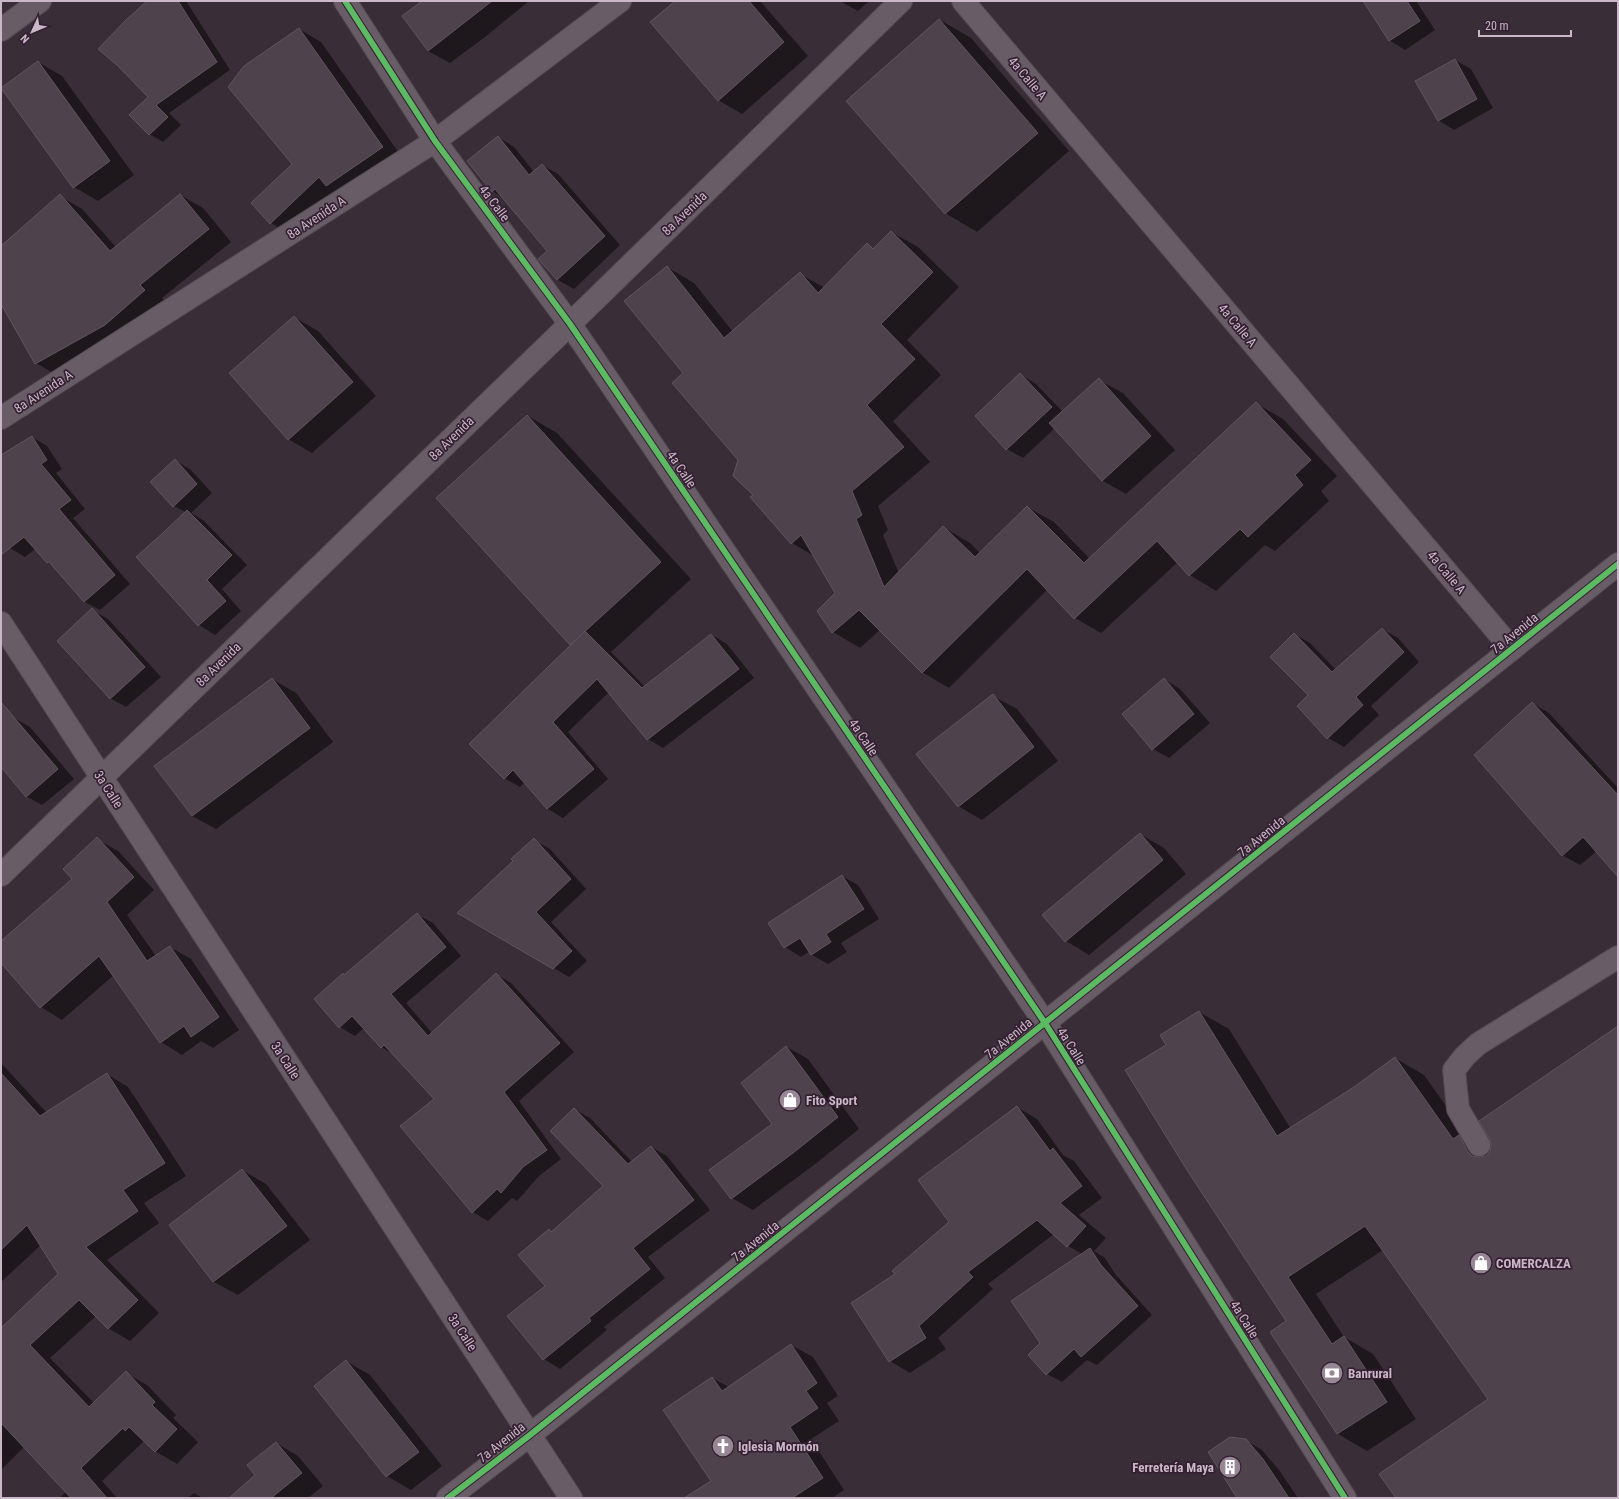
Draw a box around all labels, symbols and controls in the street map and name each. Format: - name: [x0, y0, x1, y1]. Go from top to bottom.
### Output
- north arrow: [12, 12, 52, 52]
- scale bar: [1479, 12, 1571, 38]
- text: 20 m: [1485, 19, 1509, 33]
- text: N: [18, 31, 32, 46]
- street label: 4a Calle A: [1005, 54, 1050, 103]
- street label: 4a Calle: [476, 182, 513, 224]
- street label: 8a Avenida: [659, 188, 710, 238]
- street label: 8a Avenida A: [284, 193, 349, 242]
- street label: 4a Calle A: [1215, 301, 1260, 350]
- street label: 8a Avenida A: [11, 367, 76, 416]
- street label: 8a Avenida: [426, 413, 477, 463]
- street label: 4a Calle: [664, 448, 699, 491]
- street label: 4a Calle A: [1424, 548, 1469, 597]
- street label: 7a Avenida: [1488, 610, 1541, 657]
- street label: 8a Avenida: [193, 639, 244, 689]
- street label: 4a Calle: [846, 716, 881, 759]
- street label: 3a Calle: [91, 768, 126, 811]
- street label: 7a Avenida: [1235, 813, 1288, 860]
- street label: 7a Avenida: [982, 1015, 1035, 1062]
- street label: 4a Calle: [1054, 1025, 1089, 1068]
- street label: 3a Calle: [268, 1039, 303, 1082]
- shop icon: Fito Sport: [777, 1087, 803, 1113]
- place label: Fito Sport: [806, 1093, 857, 1108]
- street label: 7a Avenida: [729, 1218, 782, 1265]
- shop icon: COMERCALZA: [1468, 1250, 1494, 1276]
- place label: COMERCALZA: [1496, 1256, 1571, 1271]
- street label: 4a Calle: [1227, 1298, 1262, 1341]
- street label: 3a Calle: [445, 1311, 480, 1354]
- bank icon: Banrural: [1319, 1360, 1345, 1386]
- place label: Banrural: [1348, 1366, 1392, 1381]
- street label: 7a Avenida: [474, 1419, 528, 1466]
- church icon: Iglesia Mormón: [710, 1433, 736, 1459]
- place label: Iglesia Mormón: [738, 1439, 819, 1454]
- building icon: Ferretería Maya: [1217, 1454, 1243, 1480]
- place label: Ferretería Maya: [1132, 1460, 1214, 1475]

